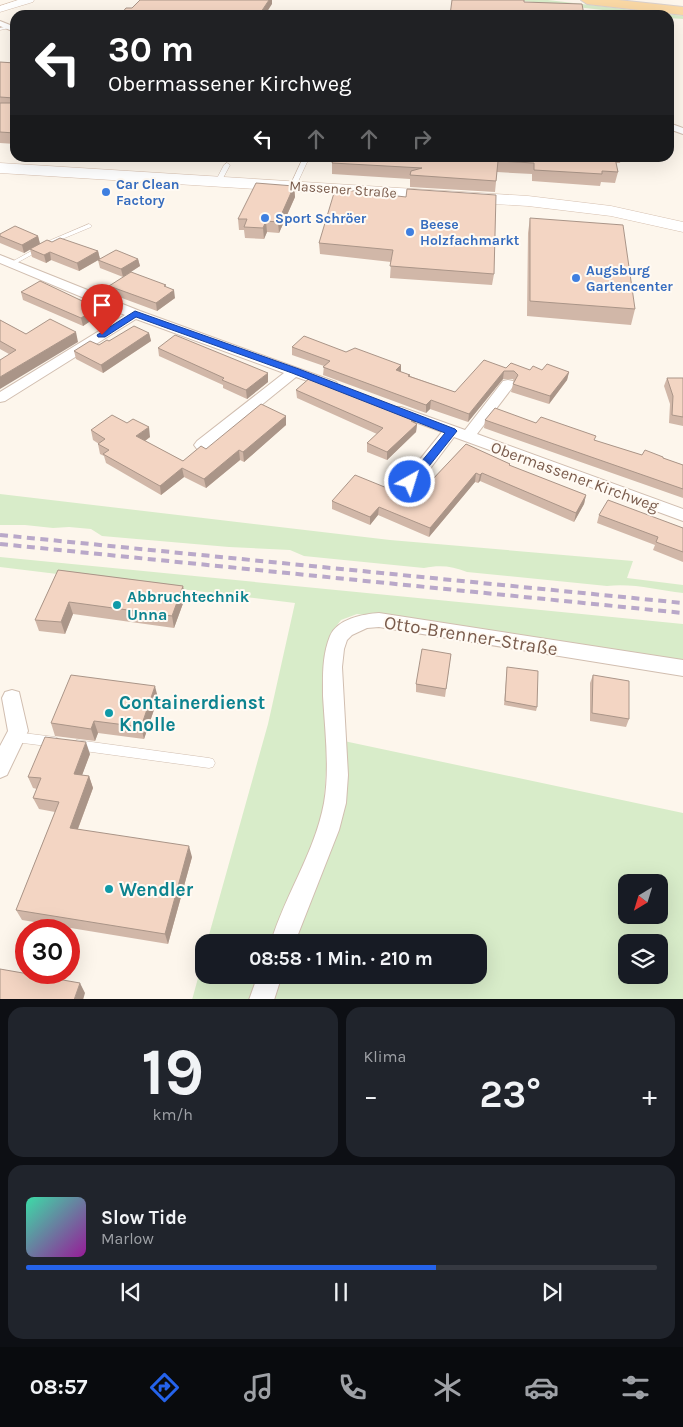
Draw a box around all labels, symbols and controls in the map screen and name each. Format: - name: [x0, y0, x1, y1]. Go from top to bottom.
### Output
- text: 30 m: [108, 29, 194, 70]
- icon: left: [25, 30, 90, 95]
- text: Obermassener Kirchweg: [108, 71, 352, 97]
- icon: left: [249, 125, 277, 153]
- icon: ahead: [302, 125, 330, 153]
- icon: ahead: [355, 125, 383, 153]
- icon: right: [408, 125, 436, 153]
- place label: Car Clean Factory: [116, 176, 180, 209]
- street label: Massener Straße: [289, 177, 397, 202]
- marker: Car Clean Factory: [100, 186, 112, 198]
- place label: Sport Schröer: [275, 210, 367, 227]
- marker: Sport Schröer: [259, 212, 271, 224]
- place label: Beese Holzfachmarkt: [420, 216, 520, 249]
- marker: Beese Holzfachmarkt: [404, 226, 416, 238]
- place label: Augsburg Gartencenter: [586, 262, 673, 295]
- marker: Augsburg Gartencenter: [570, 272, 582, 284]
- pin: [81, 284, 123, 335]
- icon: arrive: [88, 291, 116, 319]
- street label: Obermassener Kirchweg: [488, 437, 661, 516]
- position arrow: [383, 455, 435, 507]
- place label: Abbruchtechnik Unna: [127, 587, 250, 624]
- marker: Abbruchtechnik Unna: [111, 599, 123, 611]
- street label: Otto-Brenner-Straße: [382, 611, 559, 661]
- place label: Containerdienst Knolle: [119, 692, 265, 736]
- marker: Containerdienst Knolle: [103, 707, 115, 719]
- north arrow: [618, 874, 668, 924]
- map controls: [618, 874, 668, 984]
- place label: Wendler: [119, 879, 194, 901]
- marker: Wendler: [103, 883, 115, 895]
- speed limit sign: 30: [15, 919, 80, 984]
- button: layers: [618, 934, 668, 984]
- text: 08:58 · 1 Min. · 210 m: [249, 948, 433, 970]
- text: 19: [141, 1034, 204, 1110]
- text: Klima: [364, 1047, 406, 1066]
- text: 23°: [480, 1072, 541, 1117]
- text: −: [364, 1079, 378, 1112]
- text: +: [642, 1079, 657, 1112]
- text: km/h: [152, 1105, 193, 1124]
- text: Slow Tide: [101, 1207, 187, 1229]
- text: Marlow: [101, 1229, 154, 1248]
- icon: previous: [117, 1278, 145, 1306]
- icon: pause: [327, 1278, 355, 1306]
- icon: next: [538, 1278, 566, 1306]
- icon: directions: [147, 1370, 182, 1405]
- icon: music: [241, 1370, 276, 1405]
- icon: phone: [335, 1370, 370, 1405]
- icon: climate: [430, 1370, 465, 1405]
- icon: car: [524, 1370, 559, 1405]
- icon: filters: [618, 1370, 653, 1405]
- text: 08:57: [30, 1374, 87, 1400]

